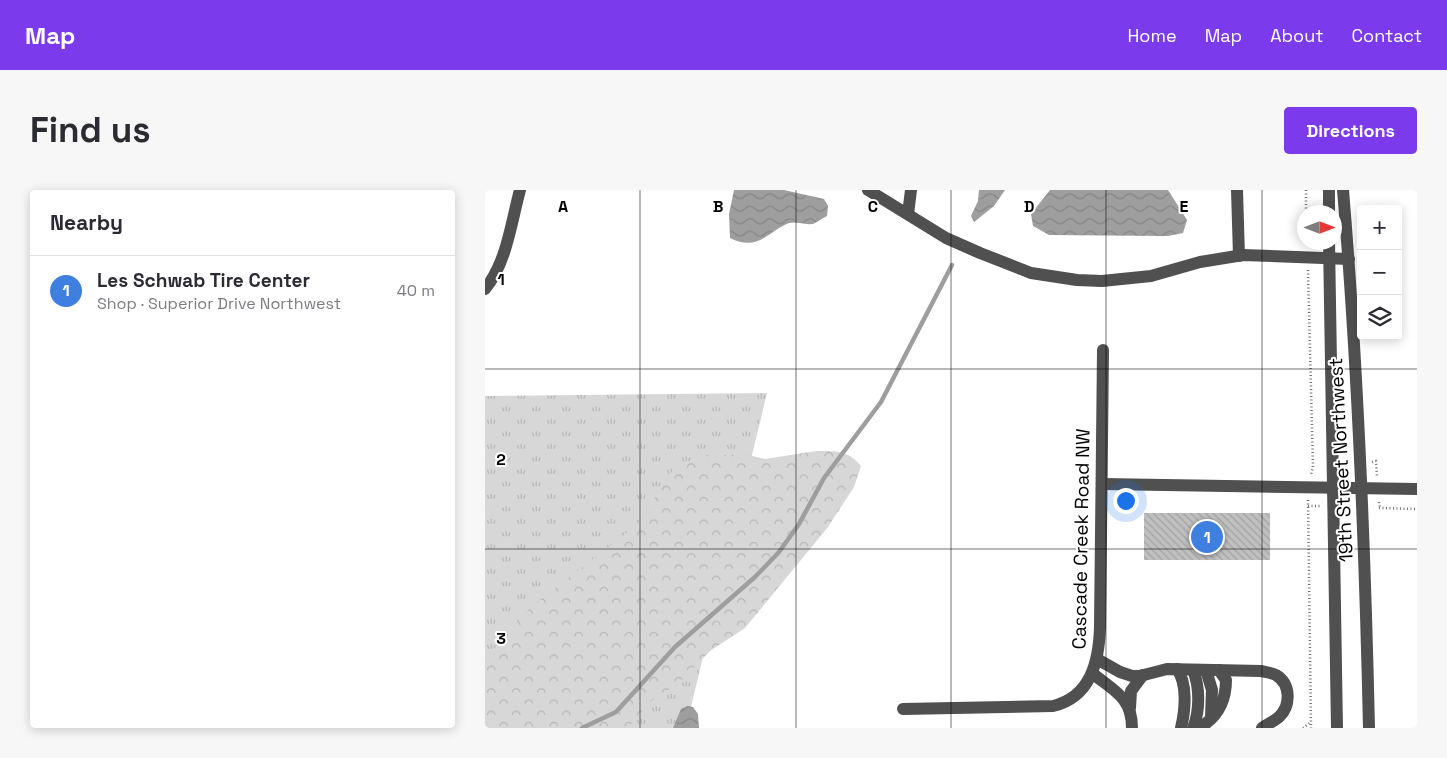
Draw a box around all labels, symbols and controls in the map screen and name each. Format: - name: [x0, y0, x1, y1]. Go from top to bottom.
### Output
- text: Map: [25, 20, 75, 51]
- text: Home: [1128, 24, 1177, 47]
- text: Map: [1205, 24, 1242, 47]
- text: About: [1270, 24, 1324, 47]
- text: Contact: [1352, 24, 1422, 47]
- button: Directions: [1284, 107, 1417, 154]
- text: Find us: [30, 108, 151, 152]
- text: A: [558, 196, 568, 217]
- text: B: [713, 196, 723, 217]
- text: C: [868, 196, 878, 217]
- text: D: [1024, 196, 1034, 217]
- text: E: [1180, 196, 1189, 217]
- north arrow: [1297, 205, 1342, 250]
- map controls: [1357, 205, 1402, 340]
- button: +: [1357, 205, 1402, 250]
- text: Nearby: [50, 209, 123, 236]
- button: −: [1357, 250, 1402, 295]
- text: Les Schwab Tire Center: [97, 268, 310, 293]
- text: 1: [497, 269, 505, 290]
- text: 1: [62, 280, 70, 301]
- text: 40 m: [397, 280, 435, 301]
- text: Shop · Superior Drive Northwest: [97, 293, 341, 314]
- button: layers: [1357, 295, 1402, 340]
- street label: 19th Street Northwest: [1323, 357, 1359, 563]
- street label: Cascade Creek Road NW: [1067, 428, 1095, 650]
- text: 2: [496, 449, 506, 470]
- your location: [1113, 488, 1139, 514]
- pin: 1: [1191, 518, 1223, 556]
- text: 3: [496, 628, 506, 649]

